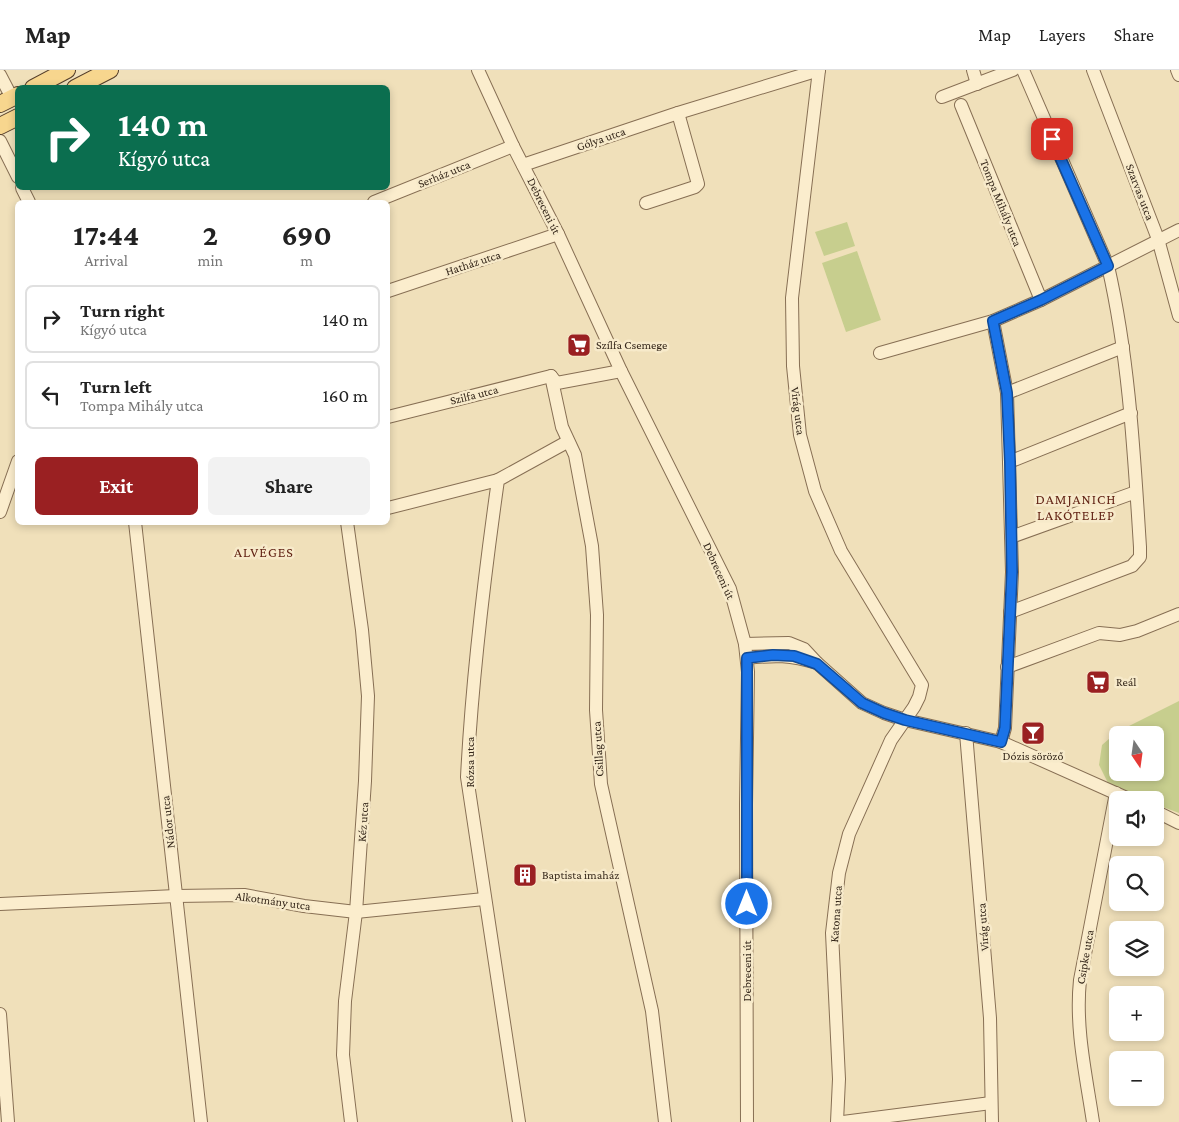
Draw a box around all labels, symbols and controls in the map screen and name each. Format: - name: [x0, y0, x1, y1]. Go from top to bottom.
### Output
- text: Map: [25, 21, 71, 48]
- text: Map: [978, 25, 1011, 45]
- text: Layers: [1039, 25, 1086, 45]
- text: Share: [1114, 25, 1154, 45]
- icon: right: [35, 105, 100, 170]
- text: 140 m: [118, 105, 208, 144]
- pin: [1031, 118, 1073, 160]
- street label: Gólya utca: [575, 124, 628, 154]
- icon: arrive: [1038, 125, 1066, 153]
- text: Kígyó utca: [118, 146, 210, 171]
- street label: Serház utca: [416, 157, 473, 191]
- street label: Tompa Mihály utca: [977, 157, 1025, 249]
- street label: Szarvas utca: [1123, 162, 1157, 223]
- street label: Debreceni út: [524, 176, 564, 237]
- text: 17:44: [73, 218, 139, 251]
- text: 2: [203, 218, 218, 251]
- text: 690: [282, 218, 332, 251]
- street label: Hatház utca: [443, 247, 503, 279]
- text: Arrival: [85, 252, 128, 269]
- text: min: [198, 252, 223, 269]
- text: m: [300, 252, 313, 269]
- text: Turn right: [80, 300, 165, 321]
- icon: right: [37, 305, 65, 333]
- text: 140 m: [322, 309, 368, 330]
- text: Kígyó utca: [80, 321, 147, 338]
- supermarket icon: Szílfa Csemege: [566, 332, 592, 358]
- place label: Szílfa Csemege: [596, 338, 667, 352]
- text: Turn left: [80, 376, 152, 397]
- icon: left: [37, 381, 65, 409]
- street label: Szilfa utca: [448, 382, 500, 408]
- text: 160 m: [322, 385, 368, 406]
- street label: Virág utca: [788, 386, 808, 436]
- text: Tompa Mihály utca: [80, 397, 203, 414]
- button: Exit: [35, 457, 198, 515]
- button: Share: [208, 457, 370, 515]
- district label: DAMJANICH LAKÓTELEP: [1036, 491, 1116, 523]
- street label: Debreceni út: [700, 540, 738, 603]
- district label: ALVÉGES: [234, 544, 294, 560]
- supermarket icon: Reál: [1085, 669, 1111, 695]
- place label: Reál: [1116, 675, 1136, 689]
- street label: Csillag utca: [590, 720, 606, 777]
- bar icon: Dózis söröző: [1020, 720, 1046, 746]
- north arrow: [1109, 726, 1164, 781]
- map controls: [1109, 726, 1164, 1106]
- street label: Rózsa utca: [463, 736, 477, 787]
- place label: Dózis söröző: [1003, 749, 1063, 763]
- button: sound: [1109, 791, 1164, 846]
- street label: Nádor utca: [158, 795, 178, 849]
- street label: Kéz utca: [355, 801, 371, 843]
- button: search: [1109, 856, 1164, 911]
- building icon: Baptista imaház: [512, 862, 538, 888]
- place label: Baptista imaház: [542, 868, 619, 882]
- position arrow: [720, 877, 772, 929]
- street label: Katona utca: [827, 885, 845, 943]
- street label: Alkotmány utca: [235, 889, 312, 913]
- street label: Virág utca: [974, 902, 992, 952]
- button: layers: [1109, 921, 1164, 976]
- street label: Csipke utca: [1073, 928, 1097, 985]
- street label: Debreceni út: [740, 939, 754, 1002]
- button: +: [1109, 986, 1164, 1041]
- button: −: [1109, 1051, 1164, 1106]

